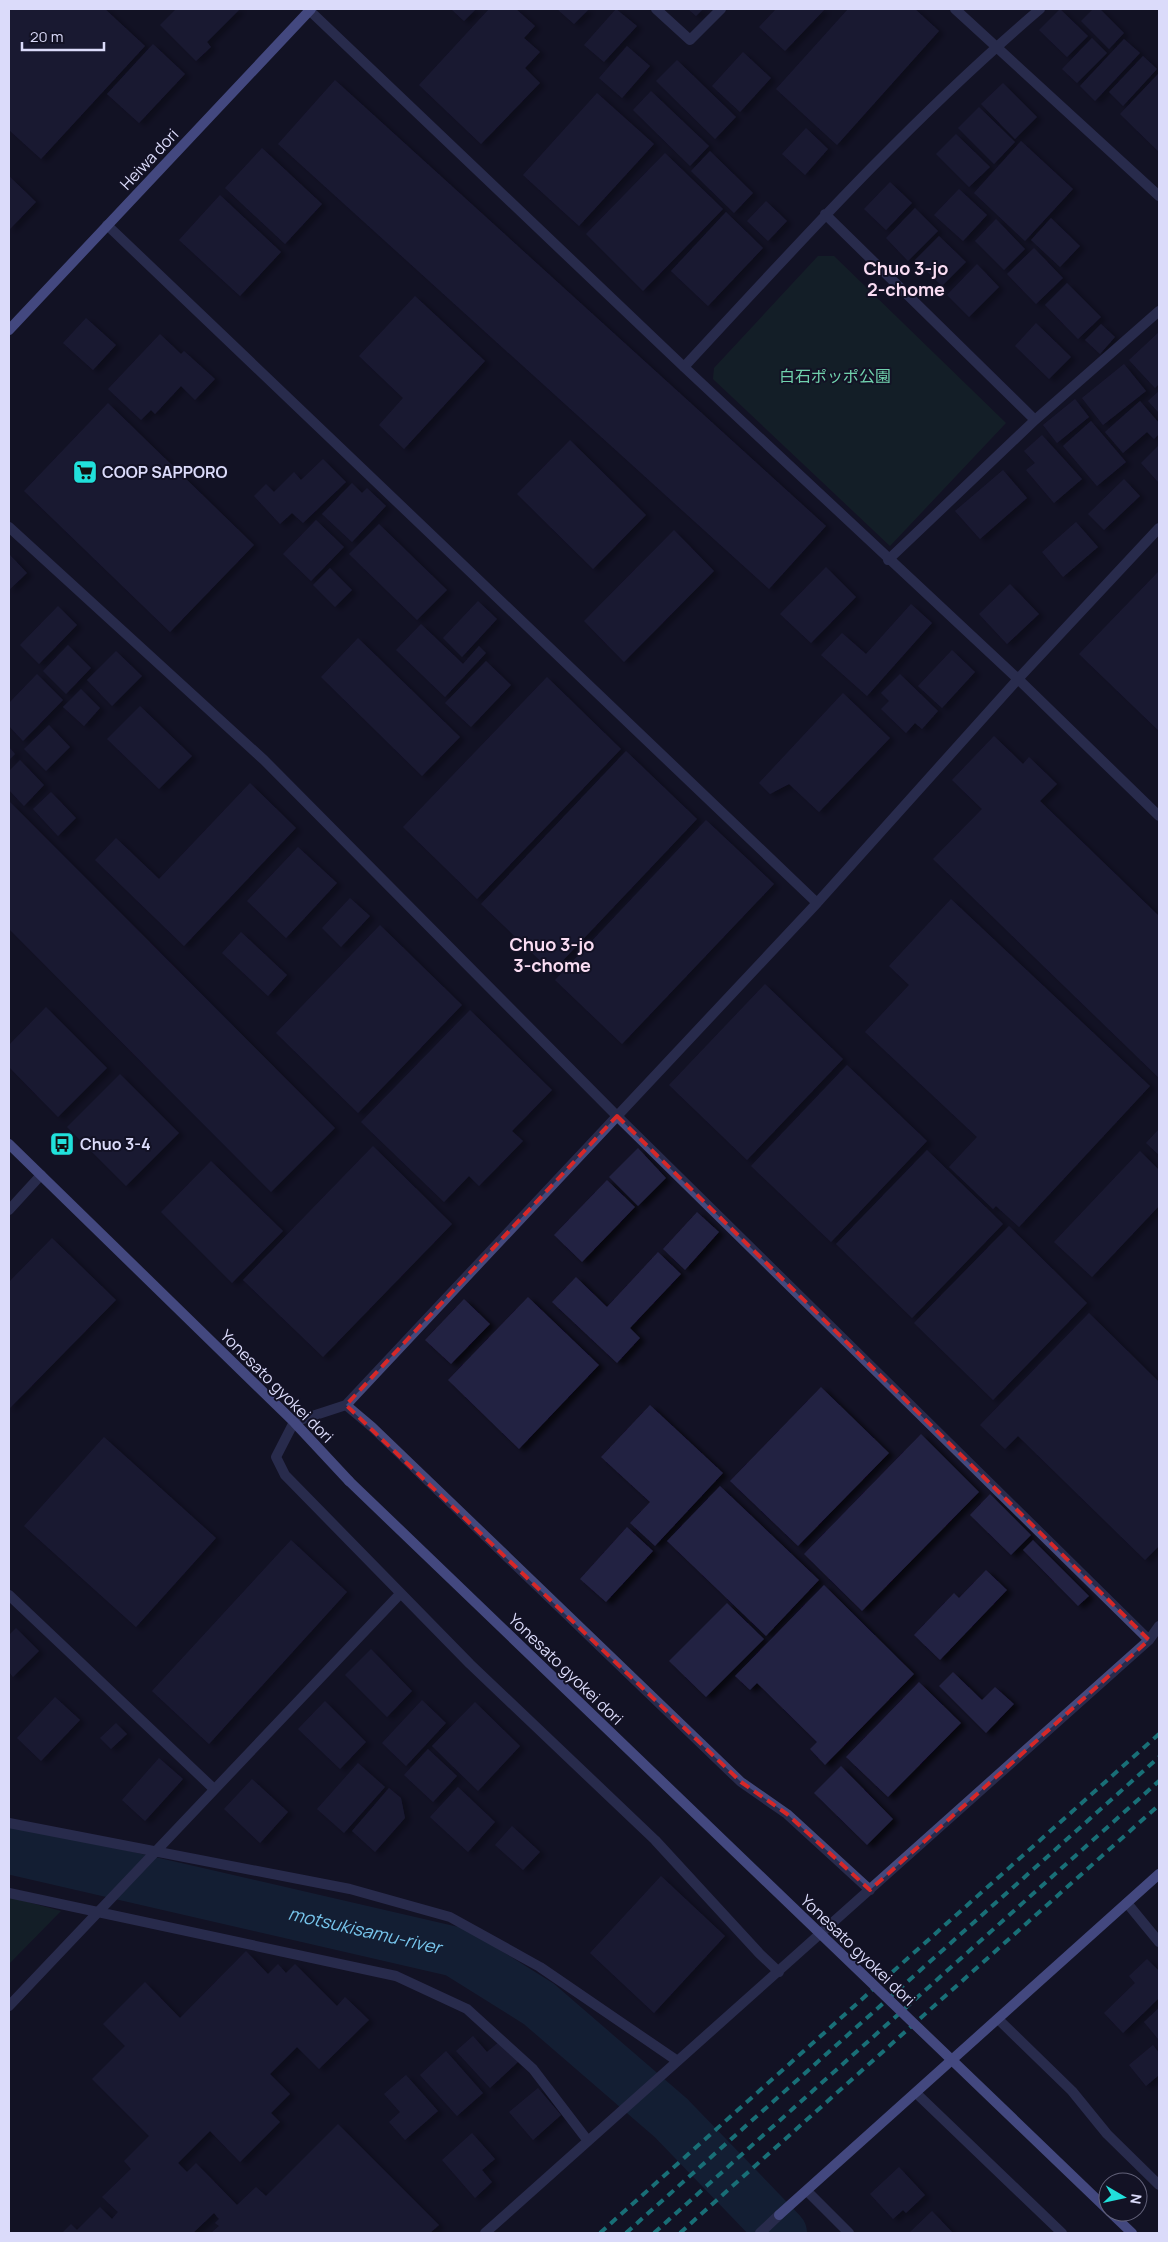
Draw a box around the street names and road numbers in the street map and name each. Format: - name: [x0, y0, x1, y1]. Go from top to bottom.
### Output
- street label: Heiwa dori: [115, 124, 183, 194]
- street label: Yonesato gyokei dori: [216, 1325, 338, 1447]
- street label: Yonesato gyokei dori: [504, 1608, 628, 1730]
- street label: Yonesato gyokei dori: [796, 1889, 920, 2011]

